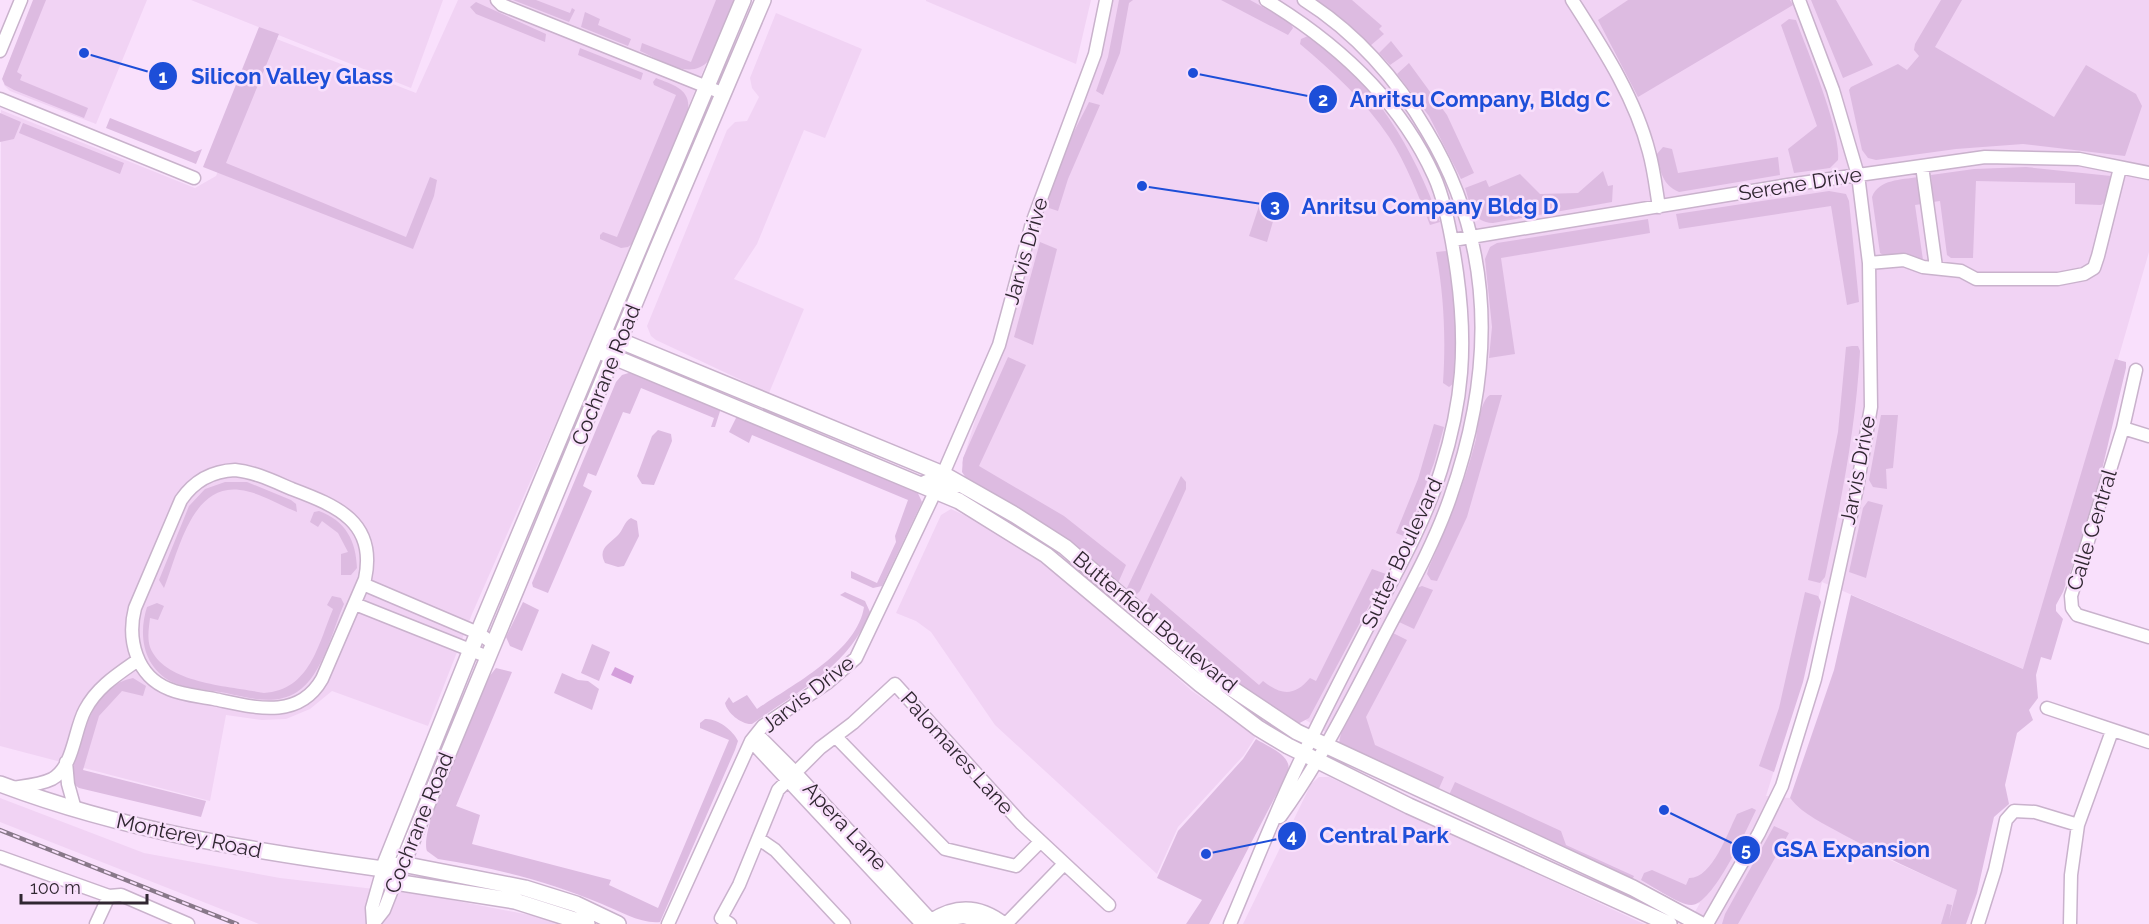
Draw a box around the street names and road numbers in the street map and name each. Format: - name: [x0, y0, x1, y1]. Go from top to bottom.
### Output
- street label: Serene Drive: [1736, 161, 1863, 206]
- street label: Jarvis Drive: [998, 194, 1053, 307]
- street label: Cochrane Road: [566, 301, 645, 449]
- street label: Jarvis Drive: [1835, 413, 1880, 526]
- street label: Calle Central: [2061, 466, 2122, 593]
- street label: Sutter Boulevard: [1356, 474, 1447, 632]
- street label: Butterfield Boulevard: [1068, 546, 1242, 697]
- street label: Jarvis Drive: [757, 650, 859, 737]
- street label: Palomares Lane: [896, 686, 1019, 819]
- street label: Cochrane Road: [379, 749, 458, 897]
- street label: Apera Lane: [798, 776, 893, 875]
- street label: Monterey Road: [114, 808, 264, 863]

